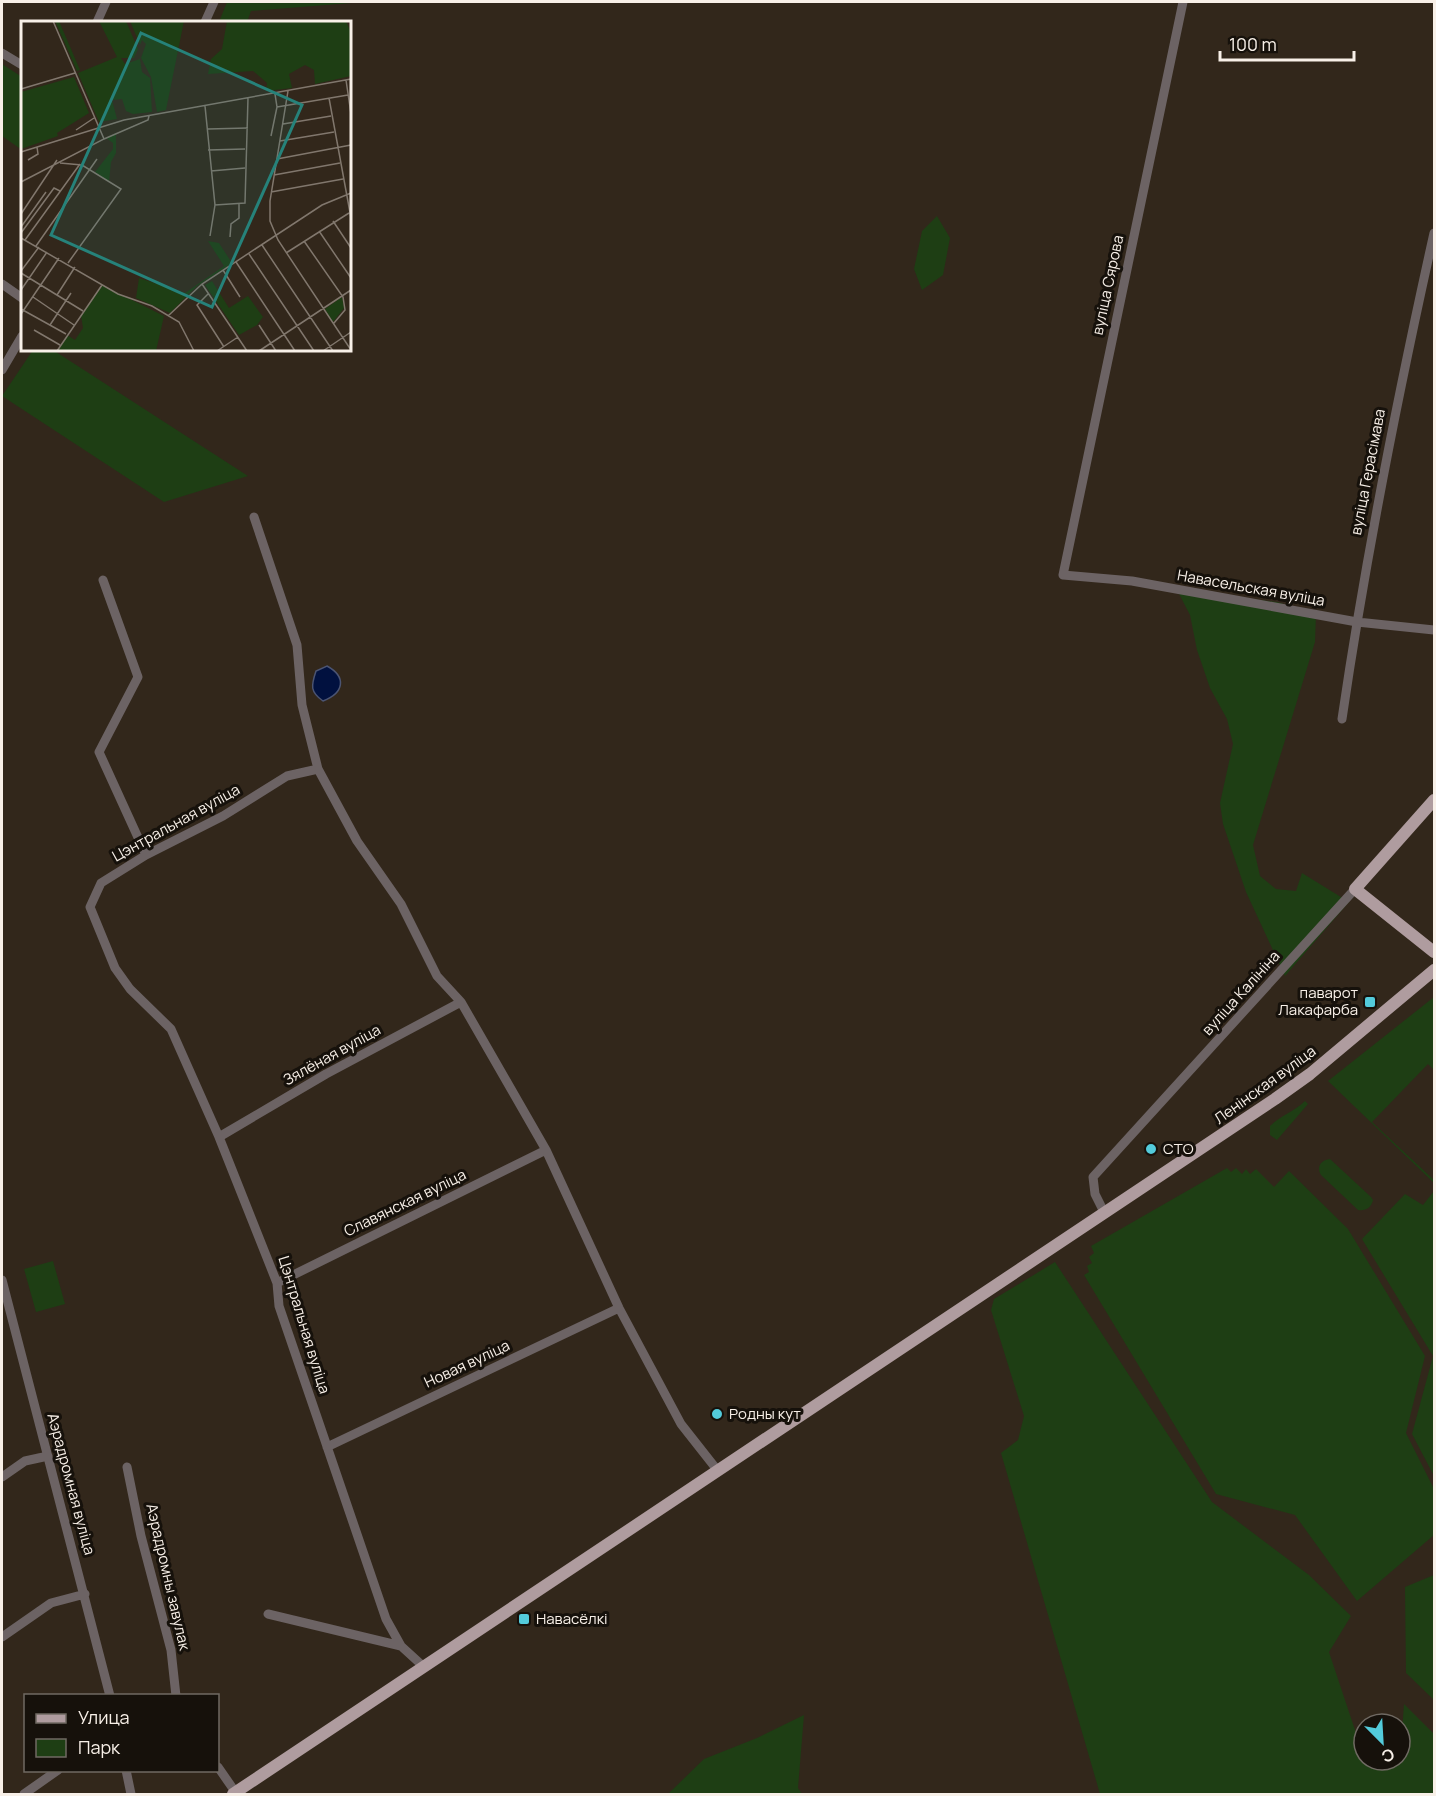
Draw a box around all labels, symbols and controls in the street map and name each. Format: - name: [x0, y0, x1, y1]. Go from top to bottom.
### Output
- inset map: [21, 21, 351, 351]
- scale bar: [1220, 24, 1354, 62]
- text: 100 m: [1229, 32, 1277, 56]
- street label: вуліца Сярова: [1087, 233, 1128, 337]
- street label: вуліца Герасімава: [1345, 407, 1390, 537]
- street label: Навасельская вуліца: [1176, 564, 1326, 611]
- street label: Цэнтральная вуліца: [108, 779, 243, 866]
- street label: вуліца Калініна: [1197, 946, 1284, 1040]
- place label: паварот Лакафарба: [1278, 982, 1358, 1020]
- marker: паварот Лакафарба: [1363, 995, 1377, 1009]
- street label: Зялёная вуліца: [279, 1019, 384, 1090]
- street label: Ленінская вуліца: [1209, 1040, 1320, 1129]
- place label: СТО: [1163, 1138, 1194, 1159]
- marker: СТО: [1144, 1142, 1158, 1156]
- street label: Славянская вуліца: [340, 1164, 469, 1241]
- street label: Цэнтральная вуліца: [274, 1253, 335, 1396]
- street label: Новая вуліца: [421, 1335, 513, 1393]
- place label: Родны кут: [729, 1403, 801, 1424]
- marker: Родны кут: [710, 1407, 724, 1421]
- street label: Аэрадромная вуліца: [42, 1411, 101, 1557]
- street label: Аэрадромны завулак: [141, 1501, 196, 1653]
- place label: Навасёлкі: [536, 1608, 608, 1629]
- marker: Навасёлкі: [517, 1612, 531, 1626]
- legend: [24, 1694, 219, 1772]
- text: Улица: [78, 1705, 130, 1729]
- north arrow: [1352, 1712, 1412, 1772]
- text: Парк: [78, 1735, 121, 1759]
- text: С: [1378, 1743, 1398, 1768]

